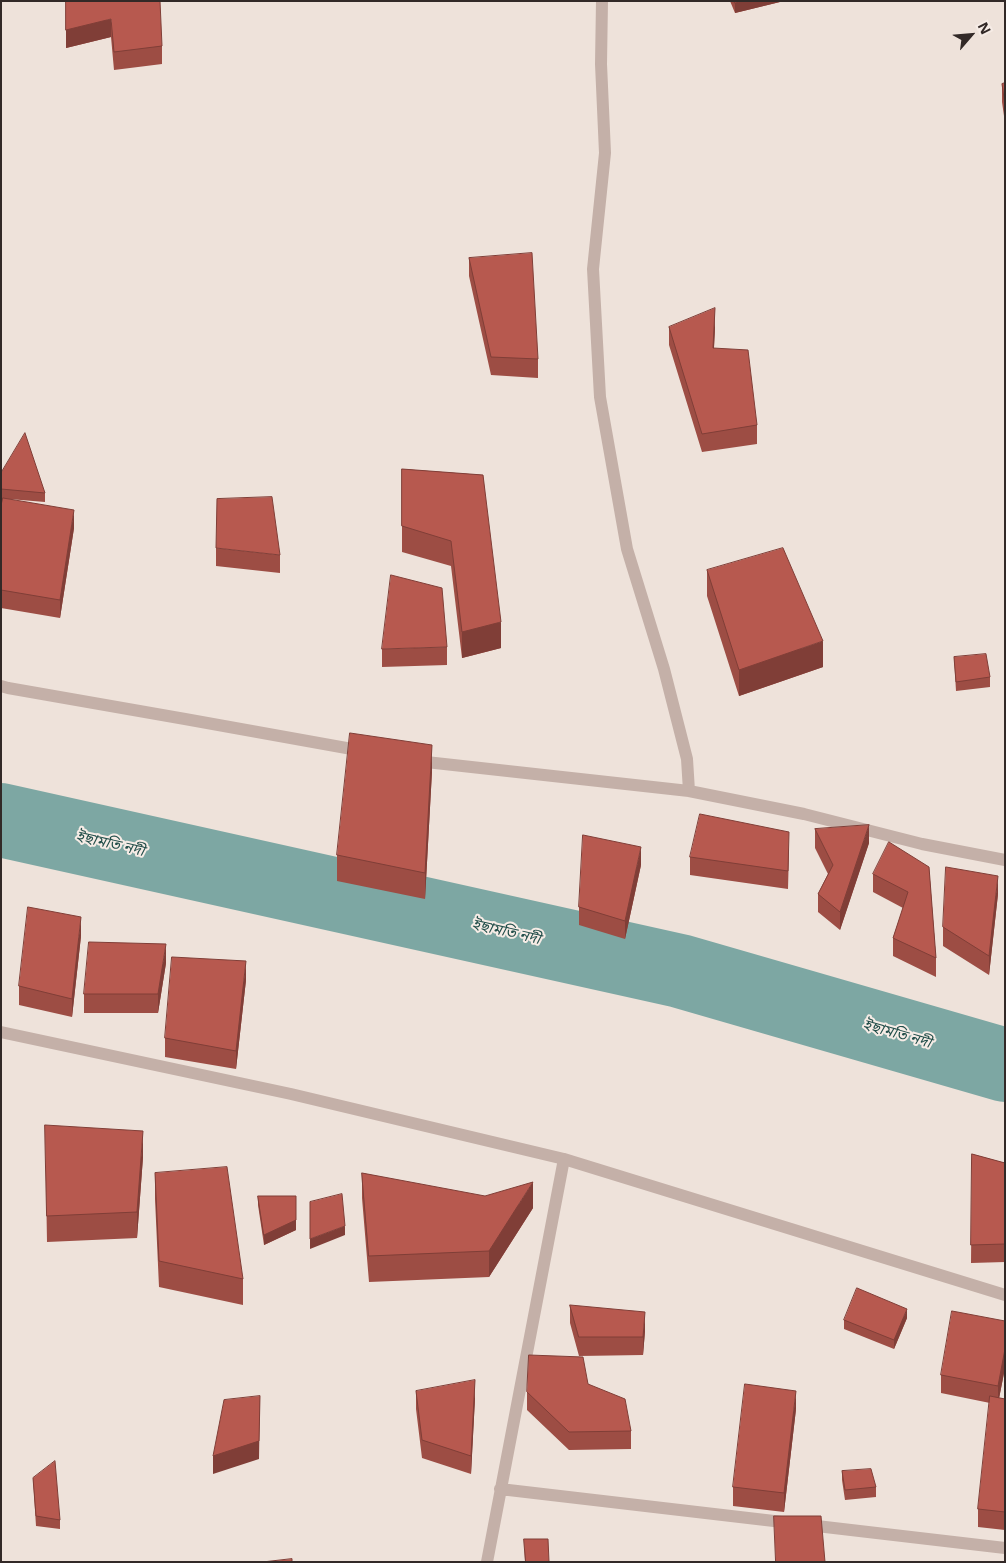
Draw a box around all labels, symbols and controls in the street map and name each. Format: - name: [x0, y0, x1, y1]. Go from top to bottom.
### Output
- north arrow: [946, 10, 996, 60]
- text: N: [974, 19, 996, 37]
- water label: ইছামতি নদী: [74, 827, 146, 861]
- water label: ইছামতি নদী: [470, 915, 542, 949]
- water label: ইছামতি নদী: [861, 1016, 933, 1052]

